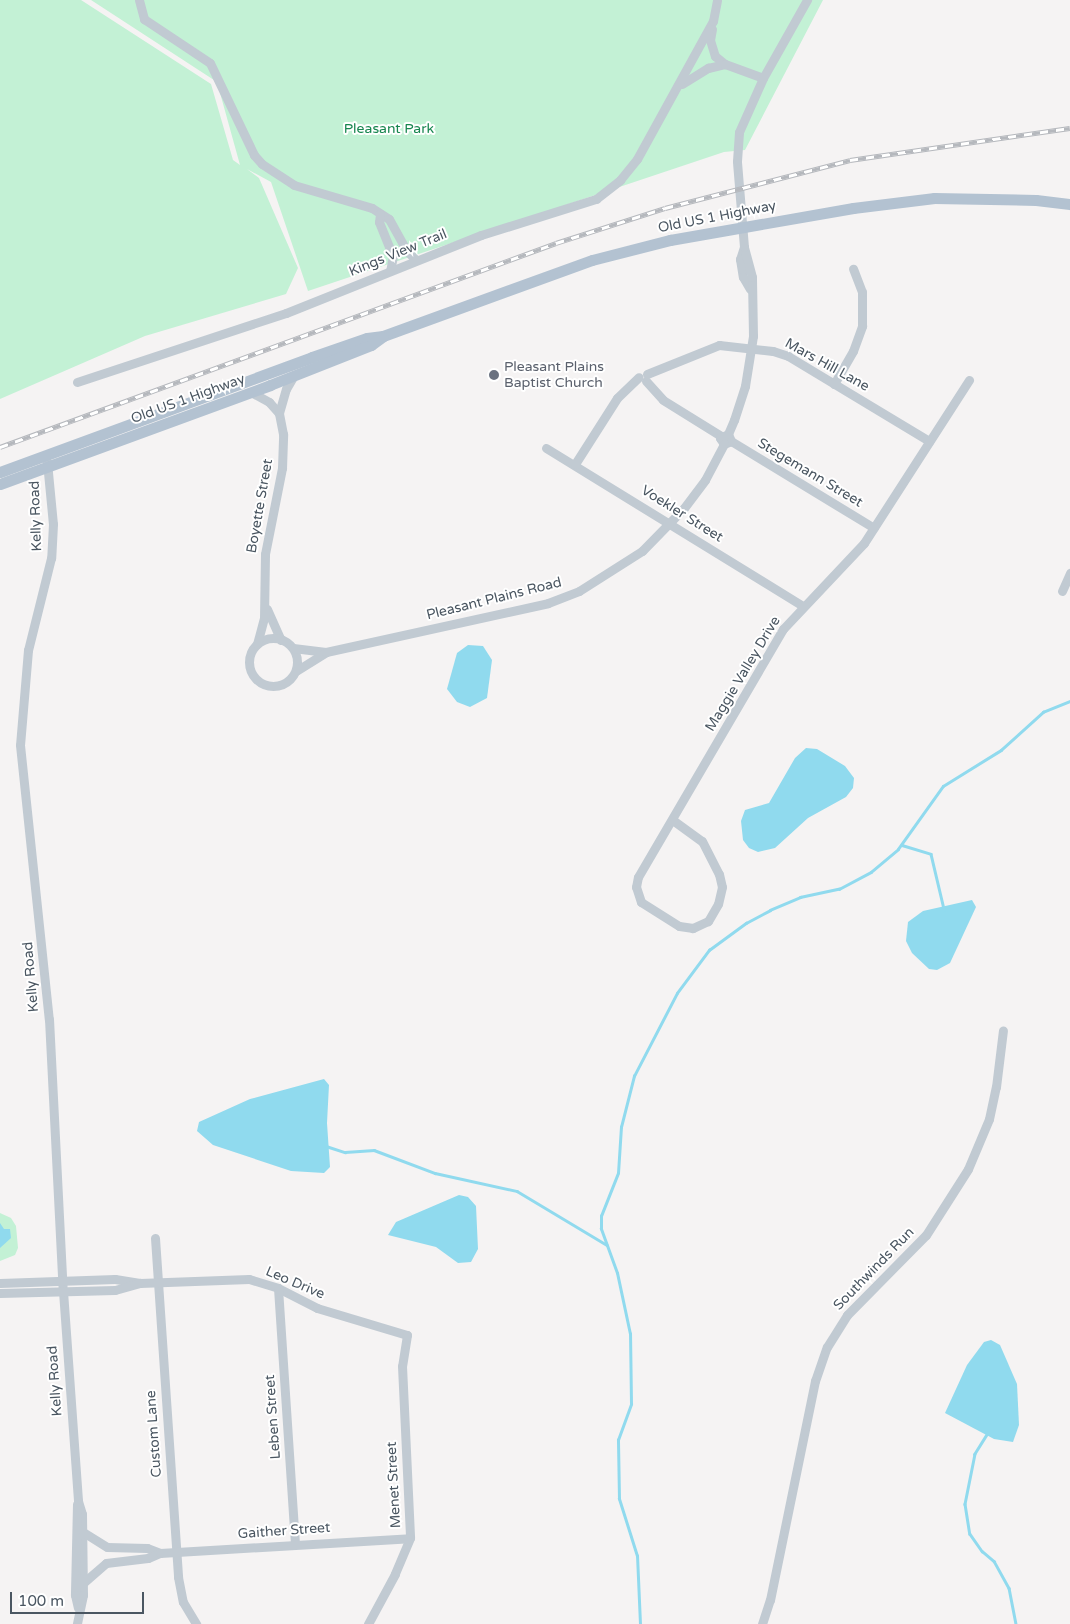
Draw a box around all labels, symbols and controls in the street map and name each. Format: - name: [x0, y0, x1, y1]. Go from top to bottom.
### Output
- park label: Pleasant Park: [344, 121, 434, 137]
- street label: Old US 1 Highway: [657, 197, 777, 237]
- street label: Kings View Trail: [347, 226, 449, 280]
- street label: Mars Hill Lane: [782, 335, 872, 395]
- place label: Pleasant Plains Baptist Church: [504, 359, 604, 392]
- marker: Pleasant Plains Baptist Church: [488, 369, 500, 381]
- street label: Old US 1 Highway: [129, 371, 247, 427]
- street label: Stegemann Street: [754, 435, 866, 511]
- street label: Boyette Street: [243, 457, 277, 555]
- street label: Kelly Road: [26, 480, 46, 552]
- street label: Voekler Street: [638, 482, 726, 546]
- street label: Pleasant Plains Road: [425, 574, 563, 624]
- street label: Maggie Valley Drive: [702, 613, 784, 735]
- street label: Kelly Road: [20, 941, 42, 1013]
- street label: Southwinds Run: [830, 1224, 918, 1314]
- street label: Leo Drive: [263, 1263, 327, 1303]
- street label: Kelly Road: [44, 1345, 66, 1417]
- street label: Leben Street: [262, 1374, 284, 1460]
- street label: Custom Lane: [143, 1390, 165, 1478]
- street label: Menet Street: [383, 1441, 405, 1529]
- street label: Gaither Street: [237, 1519, 331, 1543]
- scale bar: [12, 1582, 146, 1614]
- text: 100 m: [18, 1592, 64, 1610]

